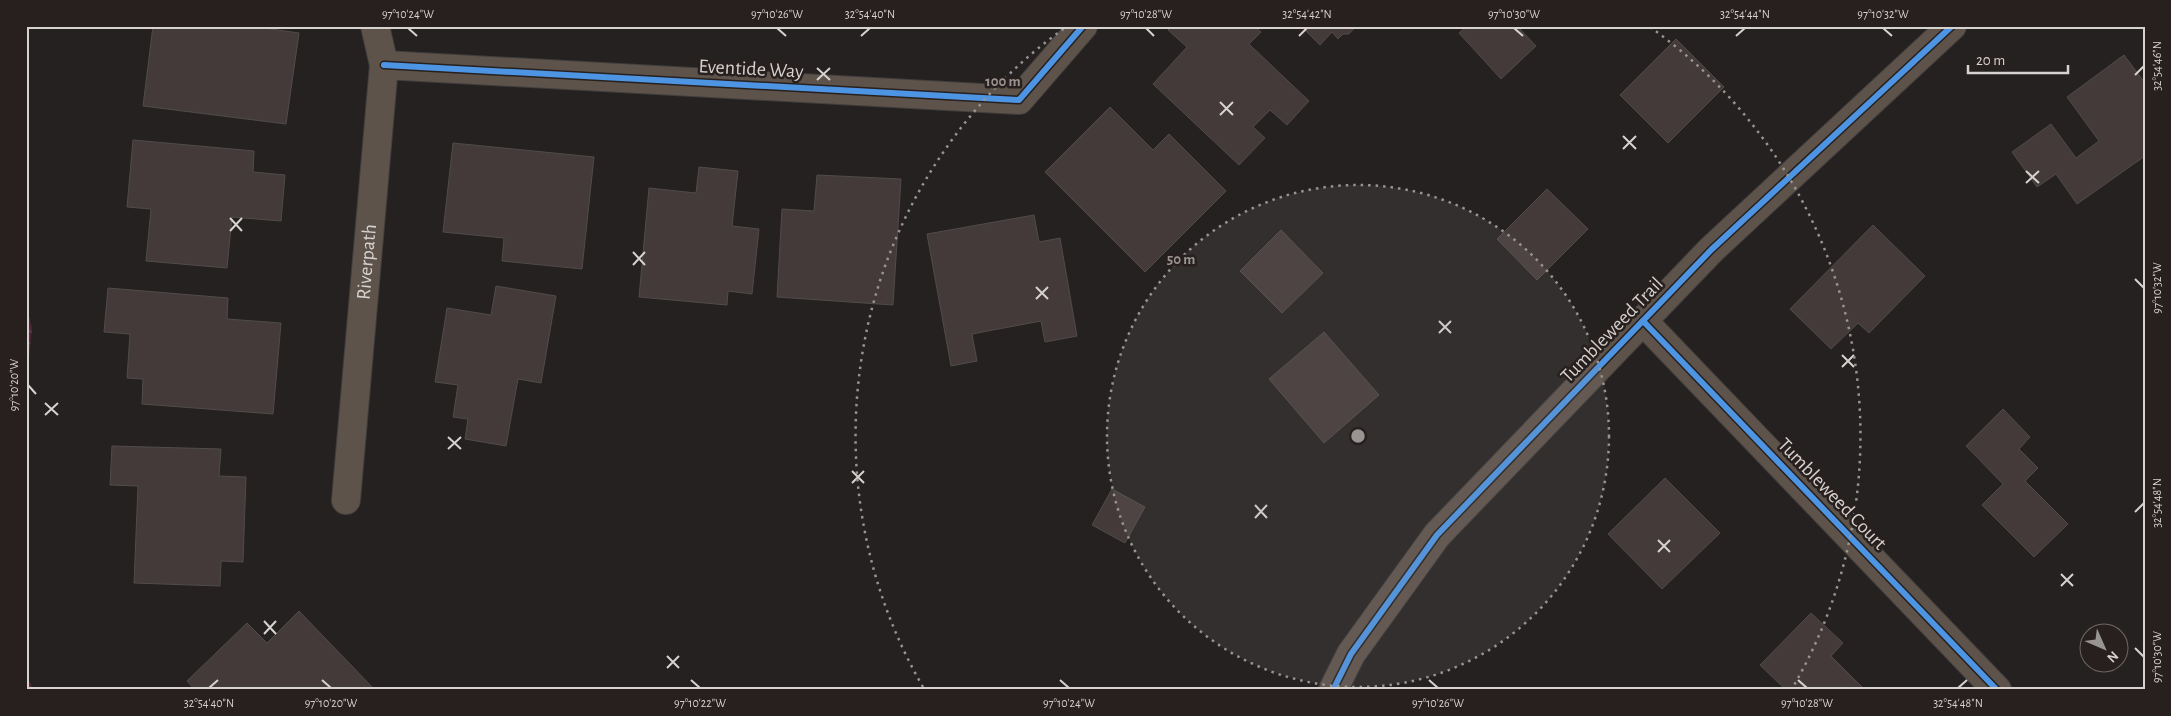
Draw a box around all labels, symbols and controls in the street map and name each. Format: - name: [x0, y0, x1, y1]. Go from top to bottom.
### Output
- text: 97°10'24"W: [382, 8, 434, 20]
- text: 97°10'26"W: [751, 8, 803, 20]
- text: 32°54'40"N: [845, 8, 895, 20]
- text: 97°10'28"W: [1120, 8, 1172, 20]
- text: 32°54'42"N: [1282, 8, 1332, 20]
- text: 97°10'30"W: [1488, 8, 1540, 20]
- text: 32°54'44"N: [1720, 8, 1770, 20]
- text: 97°10'32"W: [1857, 8, 1909, 20]
- text: 32°54'46"N: [2151, 41, 2163, 91]
- scale bar: [1968, 42, 2068, 74]
- text: 20 m: [1976, 53, 2005, 68]
- street label: Eventide Way: [698, 56, 804, 82]
- text: 100 m: [985, 74, 1021, 89]
- street label: Riverpath: [354, 223, 380, 301]
- text: 50 m: [1167, 252, 1195, 267]
- text: 97°10'32"W: [2151, 262, 2163, 314]
- street label: Tumbleweed Trail: [1557, 273, 1667, 387]
- text: 97°10'20"W: [8, 358, 20, 411]
- centre of rings: [1349, 427, 1367, 445]
- street label: Tumbleweed Court: [1774, 434, 1891, 554]
- text: 32°54'48"N: [2151, 478, 2163, 528]
- north arrow: [2078, 624, 2128, 674]
- text: 97°10'30"W: [2151, 631, 2163, 683]
- text: N: [2104, 648, 2121, 665]
- text: 32°54'40"N: [184, 697, 234, 709]
- text: 97°10'20"W: [305, 697, 358, 709]
- text: 97°10'22"W: [674, 697, 726, 709]
- text: 97°10'24"W: [1043, 697, 1095, 709]
- text: 97°10'26"W: [1412, 697, 1464, 709]
- text: 97°10'28"W: [1781, 697, 1833, 709]
- text: 32°54'48"N: [1933, 697, 1983, 709]

